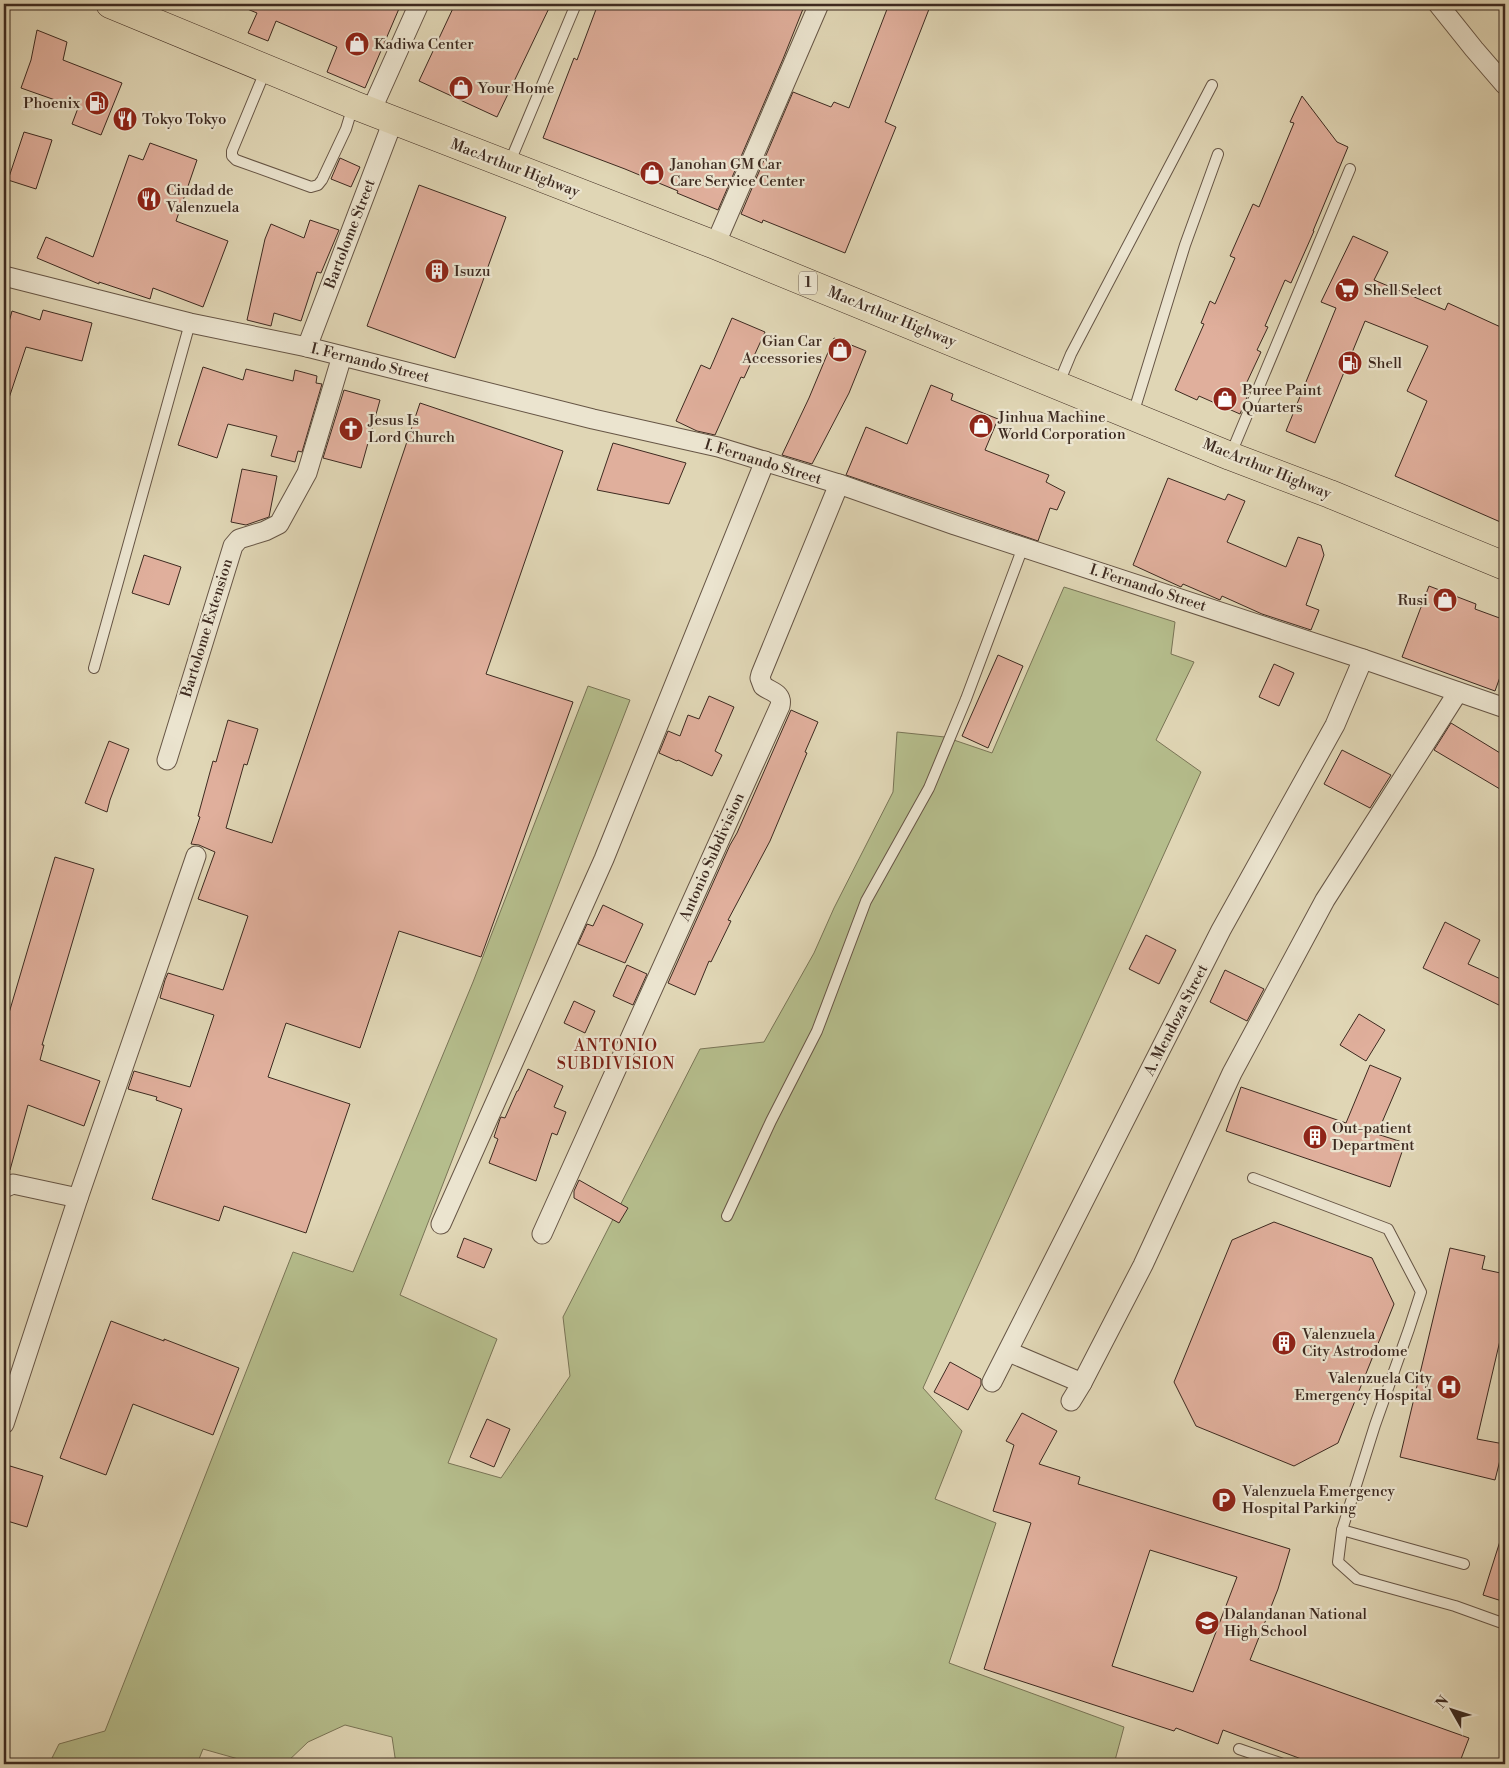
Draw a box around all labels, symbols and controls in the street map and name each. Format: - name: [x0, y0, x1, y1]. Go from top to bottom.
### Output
- shop icon: Kadiwa Center: [344, 31, 370, 57]
- place label: Kadiwa Center: [374, 35, 474, 54]
- shop icon: Your Home: [448, 75, 474, 101]
- place label: Your Home: [477, 79, 554, 98]
- fuel station icon: Phoenix: [84, 90, 110, 116]
- place label: Phoenix: [23, 94, 80, 113]
- restaurant icon: Tokyo Tokyo: [112, 106, 138, 132]
- place label: Tokyo Tokyo: [142, 110, 226, 129]
- street label: MacArthur Highway: [448, 135, 583, 202]
- place label: Janohan GM Car Care Service Center: [669, 155, 805, 191]
- shop icon: Janohan GM Car Care Service Center: [639, 160, 665, 186]
- street label: Bartolome Street: [320, 176, 380, 292]
- place label: Ciudad de Valenzuela: [165, 181, 240, 217]
- restaurant icon: Ciudad de Valenzuela: [136, 186, 162, 212]
- building icon: Isuzu: [424, 258, 450, 284]
- place label: Isuzu: [454, 262, 491, 281]
- road number: 1: [799, 272, 817, 294]
- supermarket icon: Shell Select: [1334, 277, 1360, 303]
- place label: Shell Select: [1364, 281, 1443, 300]
- street label: MacArthur Highway: [825, 283, 960, 352]
- place label: Gian Car Accessories: [741, 332, 823, 368]
- shop icon: Gian Car Accessories: [827, 337, 853, 363]
- street label: I. Fernando Street: [309, 339, 432, 387]
- fuel station icon: Shell: [1337, 350, 1363, 376]
- place label: Shell: [1368, 354, 1403, 373]
- place label: Puree Paint Quarters: [1242, 381, 1322, 417]
- shop icon: Puree Paint Quarters: [1212, 386, 1238, 412]
- place label: Jinhua Machine World Corporation: [997, 408, 1126, 444]
- place label: Jesus Is Lord Church: [367, 411, 455, 447]
- shop icon: Jinhua Machine World Corporation: [968, 413, 994, 439]
- church icon: Jesus Is Lord Church: [338, 416, 364, 442]
- street label: I. Fernando Street: [702, 435, 825, 489]
- street label: MacArthur Highway: [1200, 435, 1335, 504]
- street label: Bartolome Extension: [177, 556, 237, 701]
- street label: I. Fernando Street: [1087, 560, 1209, 616]
- shop icon: Rusi: [1432, 587, 1458, 613]
- place label: Rusi: [1398, 591, 1428, 610]
- street label: Antonio Subdivision: [675, 790, 749, 925]
- street label: A. Mendoza Street: [1139, 960, 1213, 1080]
- district label: ANTONIO SUBDIVISION: [557, 1036, 675, 1074]
- place label: Out-patient Department: [1332, 1119, 1415, 1155]
- building icon: Out-patient Department: [1302, 1124, 1328, 1150]
- place label: Valenzuela City Astrodome: [1301, 1325, 1407, 1361]
- building icon: Valenzuela City Astrodome: [1271, 1330, 1297, 1356]
- place label: Valenzuela City Emergency Hospital: [1294, 1369, 1433, 1405]
- hospital icon: Valenzuela City Emergency Hospital: [1436, 1374, 1462, 1400]
- place label: Valenzuela Emergency Hospital Parking: [1241, 1482, 1396, 1518]
- parking icon: Valenzuela Emergency Hospital Parking: [1211, 1487, 1237, 1513]
- place label: Dalandanan National High School: [1224, 1605, 1368, 1641]
- school or university icon: Dalandanan National High School: [1194, 1610, 1220, 1636]
- north arrow: [1426, 1686, 1476, 1736]
- text: N: [1432, 1692, 1453, 1712]

